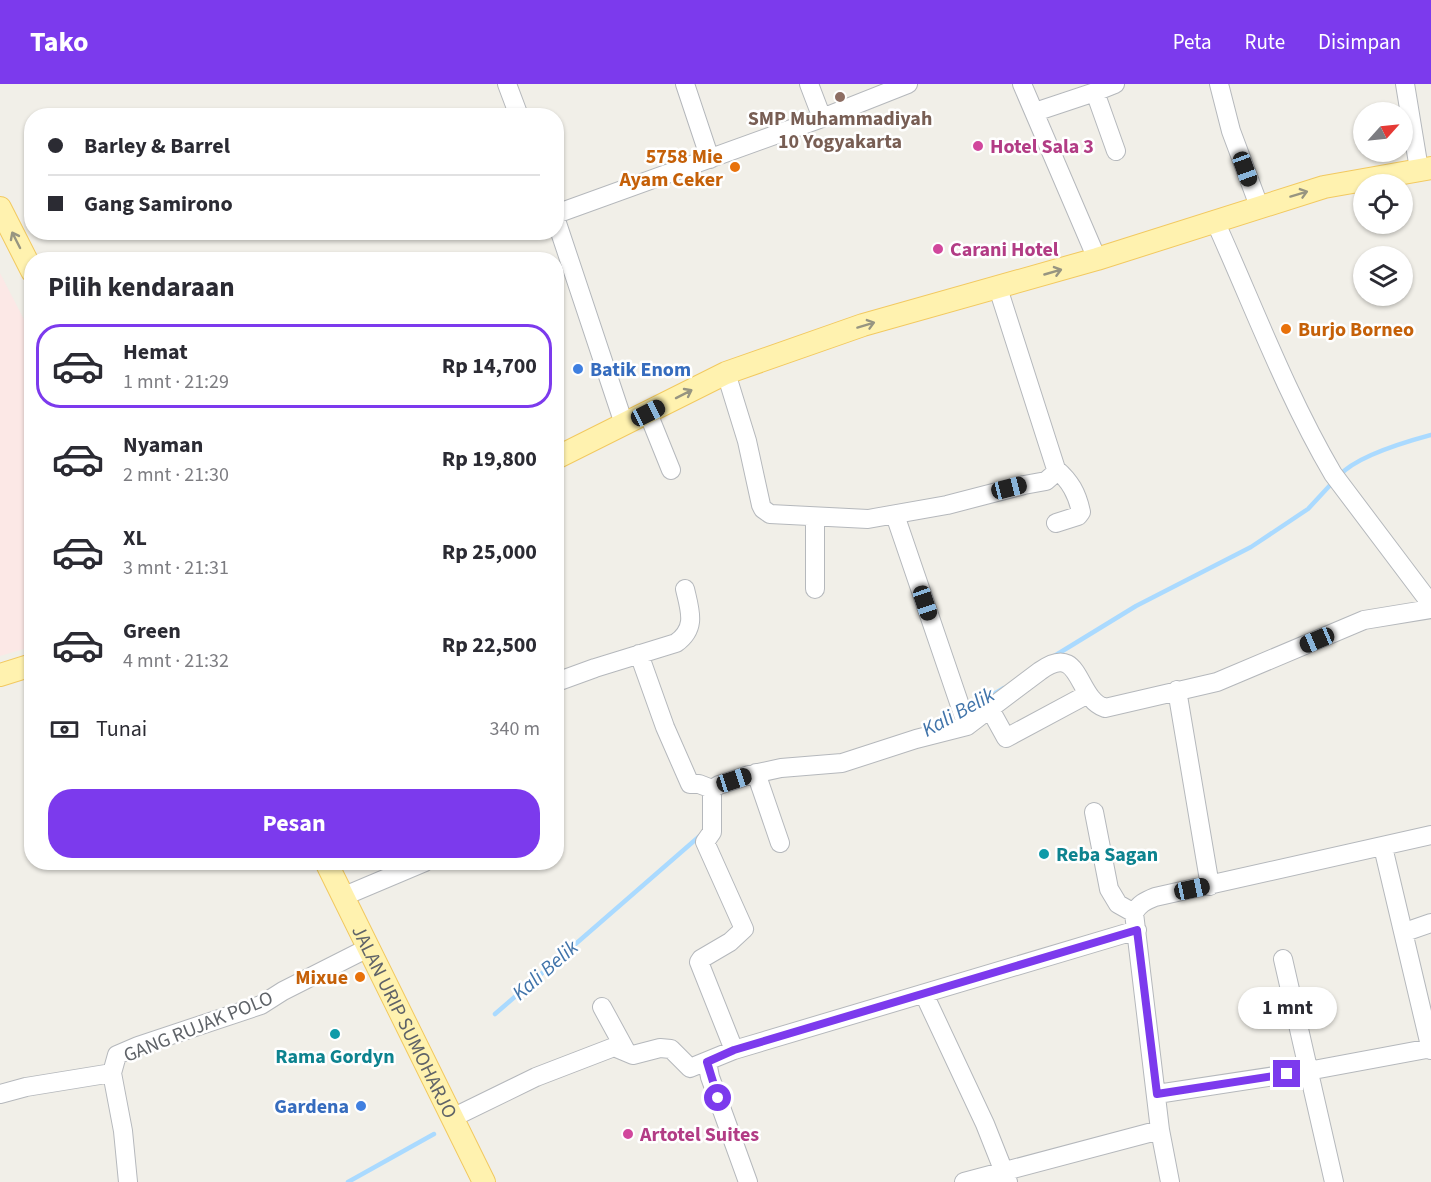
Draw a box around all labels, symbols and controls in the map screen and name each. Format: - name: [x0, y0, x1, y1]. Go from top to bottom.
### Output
- text: Tako: [30, 22, 89, 62]
- text: Peta: [1173, 27, 1211, 57]
- text: Rute: [1244, 27, 1285, 57]
- text: Disimpan: [1318, 27, 1401, 57]
- marker: SMP Muhammadiyah 10 Yogyakarta: [833, 90, 847, 104]
- north arrow: [1353, 102, 1413, 162]
- map controls: [1353, 102, 1413, 306]
- place label: SMP Muhammadiyah 10 Yogyakarta: [748, 105, 932, 156]
- text: Barley & Barrel: [84, 130, 230, 162]
- place label: Hotel Sala 3: [990, 133, 1094, 161]
- marker: Hotel Sala 3: [971, 139, 985, 153]
- place label: 5758 Mie Ayam Ceker: [618, 143, 723, 194]
- car: [1230, 149, 1260, 189]
- marker: 5758 Mie Ayam Ceker: [728, 160, 742, 174]
- button: locate: [1353, 174, 1413, 234]
- text: Gang Samirono: [84, 188, 233, 220]
- one-way arrow: [1289, 188, 1308, 199]
- one-way arrow: [9, 231, 21, 249]
- place label: Carani Hotel: [950, 236, 1059, 264]
- marker: Carani Hotel: [931, 242, 945, 256]
- button: layers: [1353, 246, 1413, 306]
- one-way arrow: [1043, 266, 1062, 277]
- text: Pilih kendaraan: [48, 268, 235, 307]
- place label: Burjo Borneo: [1298, 316, 1414, 344]
- one-way arrow: [856, 319, 875, 330]
- marker: Burjo Borneo: [1279, 322, 1293, 336]
- text: Hemat: [123, 336, 188, 368]
- icon: car: [51, 339, 105, 393]
- text: Rp 14,700: [442, 350, 537, 382]
- place label: Batik Enom: [590, 356, 691, 384]
- marker: Batik Enom: [571, 362, 585, 376]
- text: 1 mnt · 21:29: [123, 368, 229, 396]
- one-way arrow: [675, 388, 693, 400]
- car: [628, 397, 668, 429]
- text: Nyaman: [123, 429, 203, 461]
- icon: car: [51, 432, 105, 486]
- text: Rp 19,800: [442, 443, 537, 475]
- text: 2 mnt · 21:30: [123, 461, 229, 489]
- car: [989, 475, 1029, 501]
- text: XL: [123, 522, 147, 554]
- icon: car: [51, 525, 105, 579]
- text: Rp 25,000: [442, 536, 537, 568]
- text: 3 mnt · 21:31: [123, 554, 229, 582]
- car: [911, 583, 939, 623]
- text: Green: [123, 615, 181, 647]
- icon: car: [51, 618, 105, 672]
- car: [1297, 625, 1337, 655]
- text: Rp 22,500: [442, 629, 537, 661]
- text: 4 mnt · 21:32: [123, 647, 229, 675]
- water label: Kali Belik: [916, 679, 1001, 744]
- icon: cash: [48, 713, 81, 746]
- text: Tunai: [96, 713, 147, 745]
- text: 340 m: [490, 715, 540, 743]
- car: [714, 766, 754, 794]
- button: Pesan: [48, 789, 540, 858]
- place label: Reba Sagan: [1056, 841, 1158, 869]
- marker: Reba Sagan: [1037, 847, 1051, 861]
- car: [1173, 876, 1211, 902]
- street label: JALAN URIP SUMOHARJO: [344, 921, 463, 1123]
- water label: Kali Belik: [505, 932, 586, 1007]
- place label: Mixue: [295, 964, 348, 992]
- marker: Mixue: [353, 970, 367, 984]
- street label: GANG RUJAK POLO: [119, 984, 277, 1070]
- callout: 1 mnt: [1238, 987, 1336, 1029]
- text: 1 mnt: [1262, 994, 1313, 1022]
- marker: Rama Gordyn: [328, 1027, 342, 1041]
- place label: Rama Gordyn: [275, 1043, 395, 1071]
- route end: [1273, 1060, 1300, 1087]
- route start: [704, 1084, 731, 1111]
- place label: Gardena: [274, 1093, 349, 1121]
- marker: Gardena: [354, 1099, 368, 1113]
- place label: Artotel Suites: [639, 1121, 759, 1149]
- marker: Artotel Suites: [621, 1127, 635, 1141]

